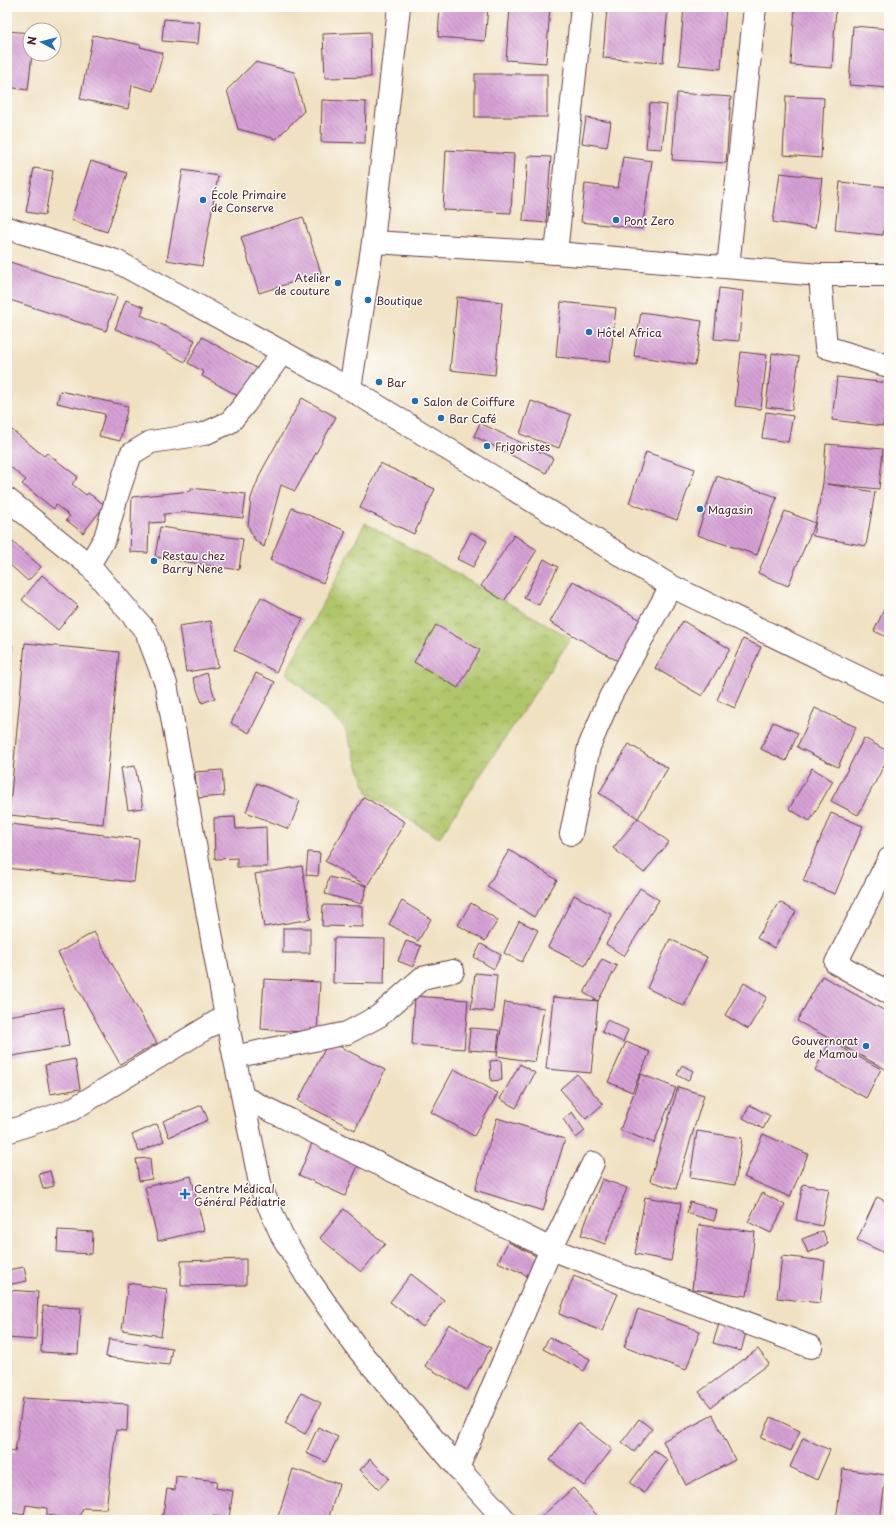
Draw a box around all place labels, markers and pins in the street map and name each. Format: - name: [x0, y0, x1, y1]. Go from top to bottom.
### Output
- place label: École Primaire de Conserve: [211, 186, 287, 216]
- marker: École Primaire de Conserve: [198, 195, 208, 205]
- place label: Pont Zero: [624, 212, 674, 229]
- marker: Pont Zero: [611, 215, 621, 225]
- place label: Atelier de couture: [274, 269, 330, 299]
- marker: Atelier de couture: [333, 278, 343, 288]
- place label: Boutique: [376, 292, 423, 309]
- marker: Boutique: [363, 295, 373, 305]
- place label: Hôtel Africa: [597, 324, 662, 341]
- marker: Hôtel Africa: [584, 327, 594, 337]
- place label: Bar: [387, 374, 406, 391]
- marker: Bar: [374, 377, 384, 387]
- place label: Salon de Coiffure: [423, 393, 515, 410]
- marker: Salon de Coiffure: [410, 396, 420, 406]
- place label: Bar Café: [449, 410, 497, 427]
- marker: Bar Café: [436, 413, 446, 423]
- place label: Frigoristes: [495, 438, 550, 455]
- marker: Frigoristes: [482, 441, 492, 451]
- place label: Magasin: [708, 501, 753, 518]
- marker: Magasin: [695, 504, 705, 514]
- place label: Restau chez Barry Nene: [162, 547, 225, 577]
- marker: Restau chez Barry Nene: [149, 556, 159, 566]
- place label: Gouvernorat de Mamou: [791, 1032, 859, 1062]
- marker: Gouvernorat de Mamou: [861, 1041, 871, 1051]
- place label: Centre Médical Général Pédiatrie: [194, 1180, 286, 1210]
- marker: Centre Médical Général Pédiatrie: [179, 1188, 191, 1200]

